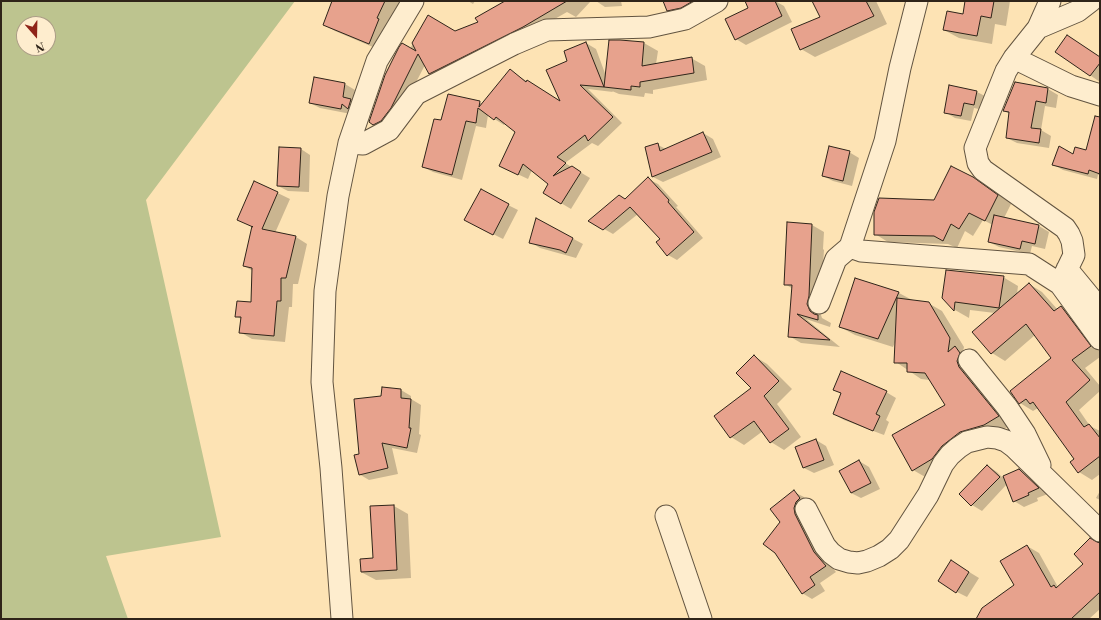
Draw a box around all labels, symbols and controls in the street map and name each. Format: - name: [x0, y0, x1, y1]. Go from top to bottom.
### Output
- north arrow: [16, 16, 56, 56]
- text: N: [33, 38, 46, 54]

